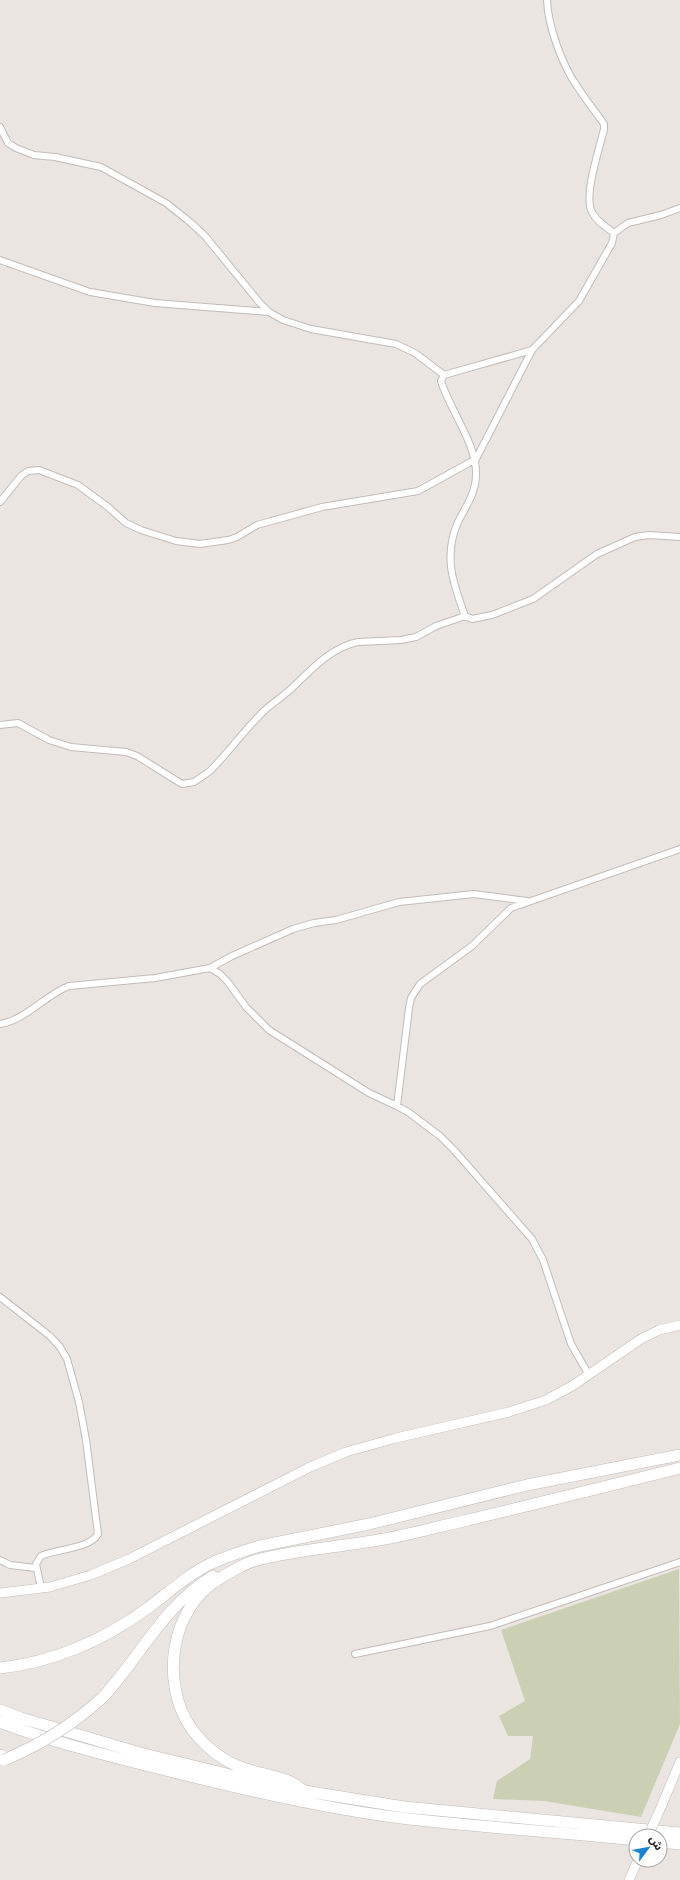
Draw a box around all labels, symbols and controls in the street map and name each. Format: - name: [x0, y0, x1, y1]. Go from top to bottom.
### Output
- north arrow: [628, 1828, 668, 1868]
- text: ش: [647, 1833, 666, 1853]

